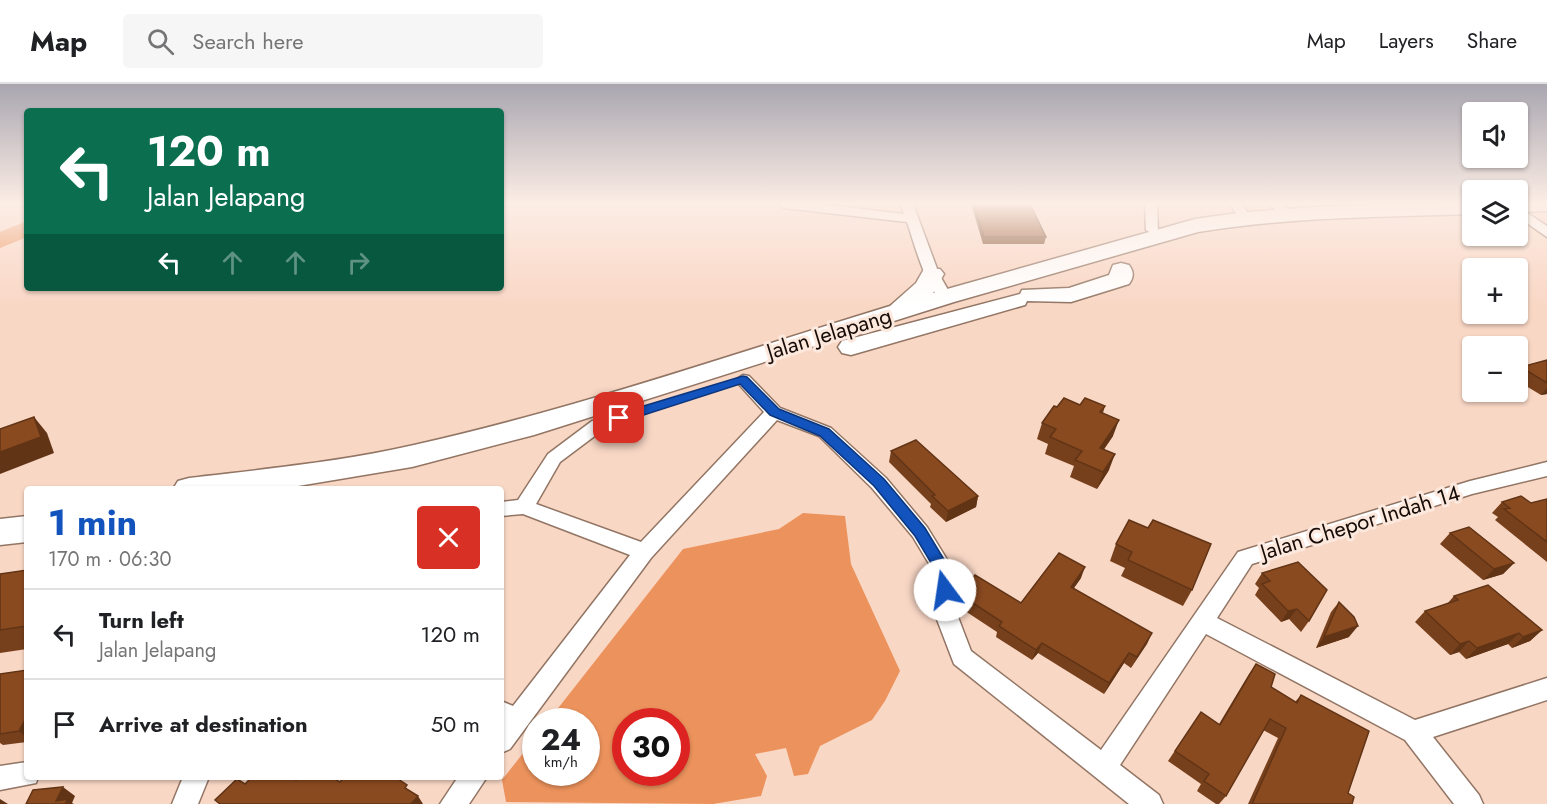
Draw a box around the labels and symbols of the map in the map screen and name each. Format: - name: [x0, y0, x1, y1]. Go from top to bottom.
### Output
- street label: Jalan Jelapang: [760, 299, 895, 368]
- pin: [593, 392, 644, 443]
- street label: Jalan Chepor Indah 14: [1253, 476, 1464, 568]
- position arrow: [913, 558, 977, 622]
- speed limit sign: 30: [612, 708, 690, 786]

